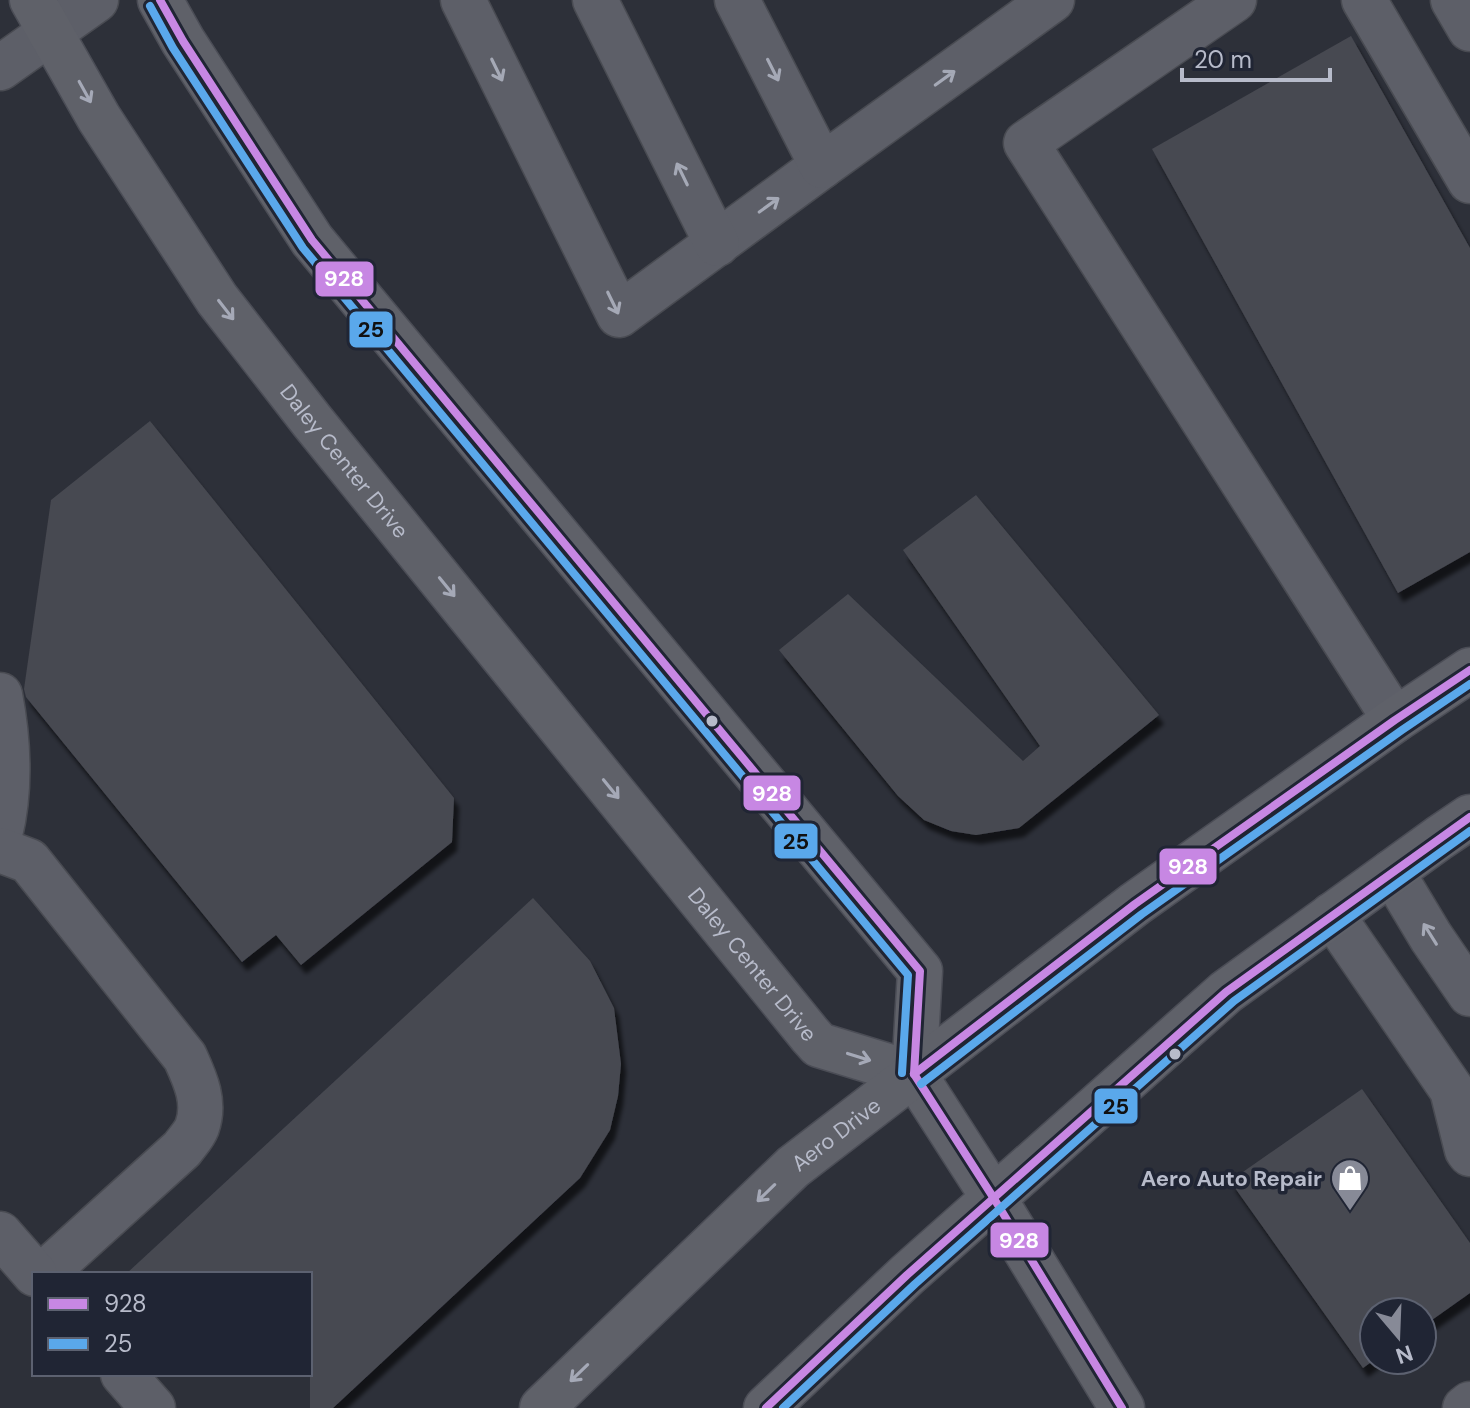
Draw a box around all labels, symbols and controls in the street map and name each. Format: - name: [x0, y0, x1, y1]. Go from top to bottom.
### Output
- scale bar: [1182, 32, 1330, 82]
- text: 20 m: [1194, 44, 1252, 75]
- one-way arrow: [490, 57, 506, 81]
- one-way arrow: [765, 57, 781, 81]
- one-way arrow: [933, 69, 955, 86]
- one-way arrow: [77, 80, 93, 103]
- one-way arrow: [674, 163, 689, 187]
- one-way arrow: [758, 197, 780, 213]
- line badge: 928: [314, 260, 375, 298]
- text: 928: [324, 264, 364, 293]
- one-way arrow: [606, 290, 621, 314]
- one-way arrow: [217, 299, 235, 320]
- line badge: 25: [348, 310, 394, 349]
- text: 25: [358, 315, 384, 344]
- street label: Daley Center Drive: [274, 378, 416, 544]
- one-way arrow: [438, 576, 456, 597]
- unlabelled marker: [704, 713, 720, 729]
- line badge: 928: [742, 774, 802, 812]
- one-way arrow: [602, 778, 620, 799]
- text: 928: [752, 779, 792, 808]
- line badge: 25: [773, 822, 819, 860]
- text: 25: [783, 827, 809, 856]
- line badge: 928: [1158, 847, 1218, 886]
- text: 928: [1168, 852, 1208, 881]
- street label: Daley Center Drive: [682, 881, 824, 1047]
- one-way arrow: [1421, 923, 1437, 946]
- unlabelled marker: [1167, 1046, 1183, 1062]
- one-way arrow: [847, 1051, 872, 1066]
- line badge: 25: [1093, 1087, 1139, 1125]
- street label: Aero Drive: [785, 1090, 886, 1178]
- text: 25: [1103, 1092, 1129, 1121]
- shop icon: Aero Auto Repair: [1329, 1157, 1371, 1212]
- place label: Aero Auto Repair: [1141, 1164, 1322, 1193]
- one-way arrow: [757, 1183, 776, 1202]
- line badge: 928: [989, 1221, 1050, 1259]
- text: 928: [999, 1226, 1039, 1255]
- legend: [32, 1272, 312, 1376]
- text: 928: [104, 1288, 147, 1319]
- north arrow: [1358, 1296, 1438, 1376]
- text: 25: [104, 1328, 132, 1359]
- text: N: [1392, 1338, 1417, 1371]
- one-way arrow: [569, 1363, 589, 1382]

